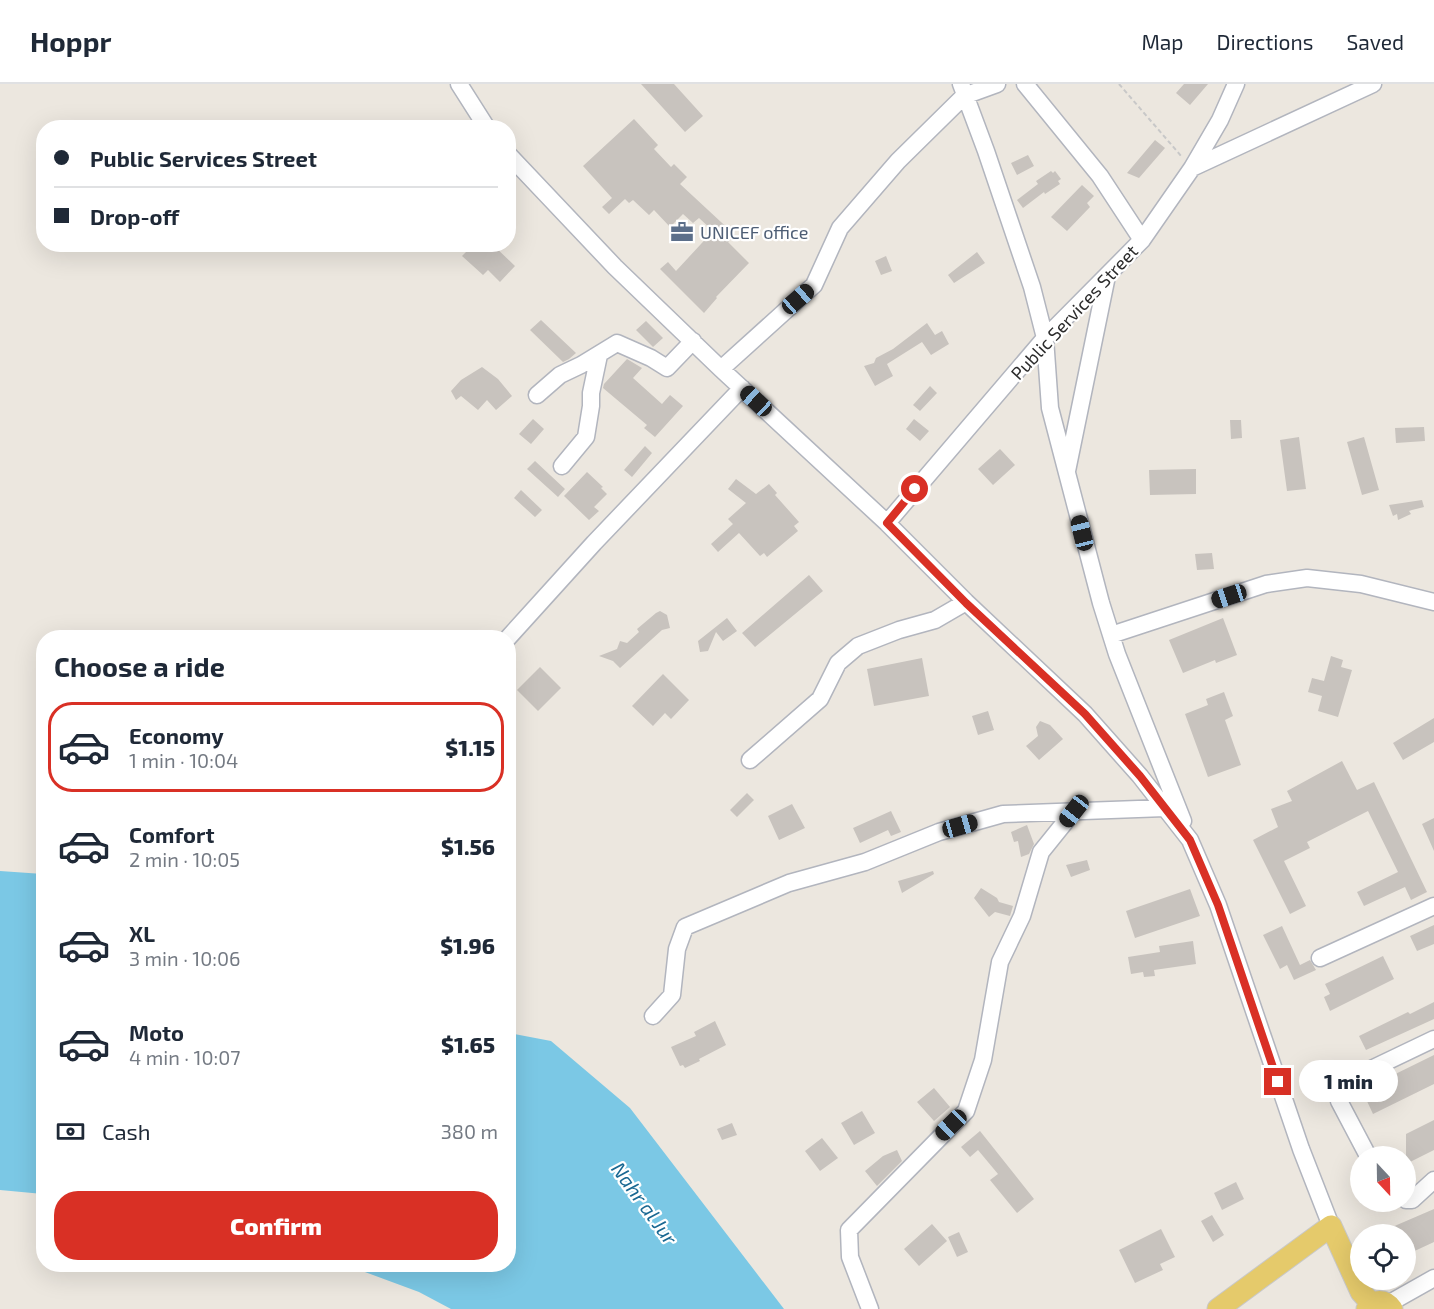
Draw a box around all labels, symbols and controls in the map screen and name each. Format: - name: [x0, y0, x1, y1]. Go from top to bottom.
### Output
- text: Hoppr: [30, 24, 111, 58]
- text: Map: [1141, 29, 1184, 54]
- text: Directions: [1217, 29, 1313, 54]
- text: Saved: [1346, 29, 1404, 54]
- text: Public Services Street: [90, 145, 317, 171]
- text: Drop-off: [90, 203, 179, 229]
- office icon: UNICEF office: [669, 219, 695, 245]
- place label: UNICEF office: [700, 221, 808, 243]
- street label: Public Services Street: [1006, 240, 1142, 384]
- car: [779, 280, 817, 318]
- car: [737, 382, 775, 420]
- route start: [901, 475, 928, 502]
- car: [1069, 513, 1095, 553]
- car: [1209, 582, 1249, 610]
- text: Choose a ride: [54, 650, 225, 682]
- icon: car: [57, 720, 111, 774]
- text: Economy: [129, 722, 224, 748]
- text: $1.15: [445, 734, 495, 760]
- text: 1 min · 10:04: [129, 748, 238, 772]
- car: [1056, 791, 1092, 831]
- car: [940, 812, 980, 840]
- icon: car: [57, 819, 111, 873]
- text: Comfort: [129, 821, 214, 847]
- text: $1.56: [441, 833, 495, 859]
- text: 2 min · 10:05: [129, 847, 240, 871]
- icon: car: [57, 918, 111, 972]
- text: XL: [129, 920, 155, 946]
- text: $1.96: [440, 932, 495, 958]
- text: 3 min · 10:06: [129, 946, 241, 970]
- icon: car: [57, 1017, 111, 1071]
- text: Moto: [129, 1019, 184, 1045]
- text: $1.65: [441, 1031, 495, 1057]
- text: 4 min · 10:07: [129, 1045, 241, 1069]
- callout: 1 min: [1299, 1061, 1398, 1103]
- route end: [1264, 1068, 1291, 1095]
- text: 1 min: [1324, 1069, 1373, 1093]
- car: [932, 1106, 970, 1144]
- icon: cash: [54, 1115, 87, 1148]
- text: Cash: [102, 1118, 151, 1144]
- text: 380 m: [441, 1119, 498, 1143]
- north arrow: [1350, 1146, 1416, 1212]
- map controls: [1350, 1146, 1416, 1290]
- water label: Nahr al Jur: [607, 1157, 684, 1250]
- button: Confirm: [54, 1191, 498, 1260]
- button: locate: [1350, 1224, 1416, 1290]

